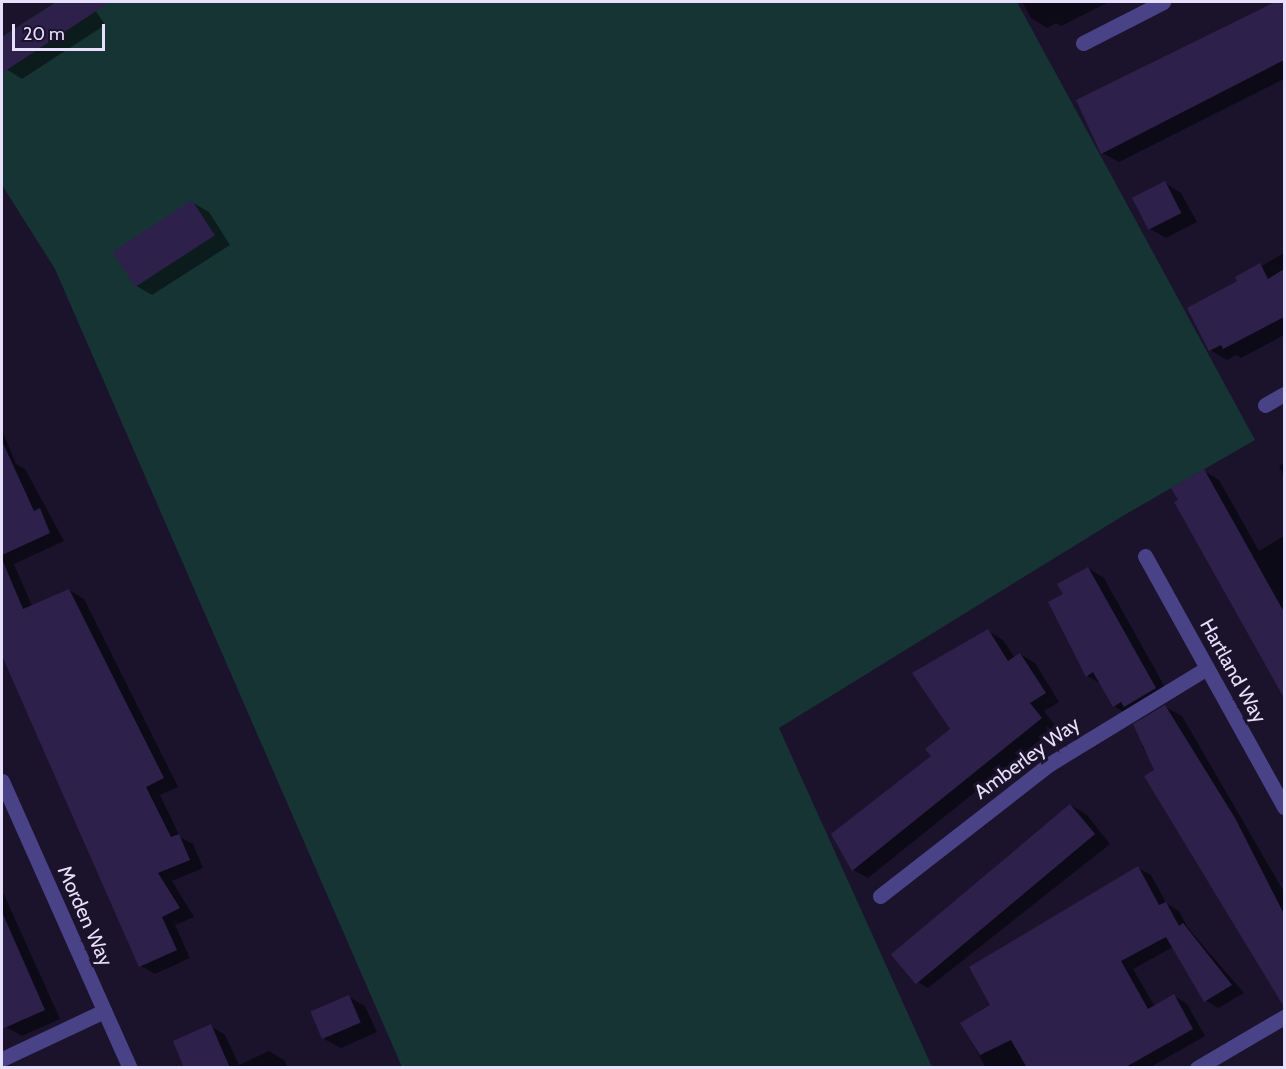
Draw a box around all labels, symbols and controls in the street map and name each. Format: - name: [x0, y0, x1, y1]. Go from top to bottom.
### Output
- scale bar: [15, 12, 108, 50]
- text: 20 m: [23, 23, 65, 45]
- street label: Hartland Way: [1195, 615, 1271, 727]
- street label: Amberley Way: [970, 712, 1084, 804]
- street label: Morden Way: [52, 862, 118, 970]

